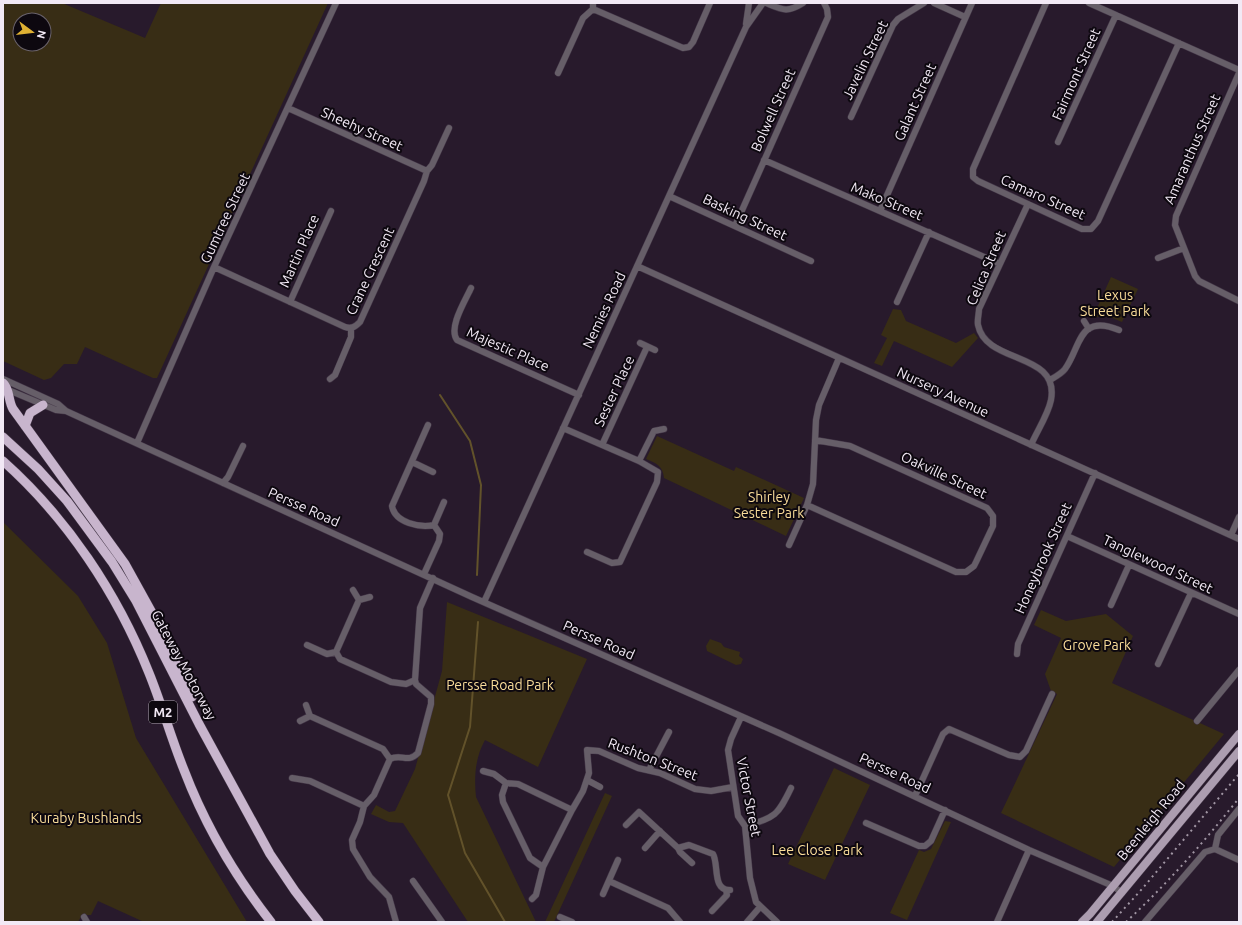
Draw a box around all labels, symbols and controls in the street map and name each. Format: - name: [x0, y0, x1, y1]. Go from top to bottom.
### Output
- north arrow: [12, 12, 52, 52]
- street label: Javelin Street: [839, 17, 891, 102]
- street label: Fairmont Street: [1049, 25, 1104, 122]
- text: N: [35, 29, 49, 40]
- street label: Galant Street: [891, 60, 939, 143]
- street label: Bolwell Street: [748, 66, 799, 154]
- street label: Amaranthus Street: [1161, 91, 1224, 206]
- street label: Sheehy Street: [319, 104, 406, 154]
- street label: Gumtree Street: [197, 170, 253, 266]
- street label: Camaro Street: [998, 171, 1088, 223]
- street label: Mako Street: [849, 179, 926, 224]
- street label: Basking Street: [700, 191, 790, 244]
- street label: Martin Place: [276, 212, 322, 290]
- street label: Crane Crescent: [343, 224, 398, 318]
- street label: Celica Street: [963, 228, 1009, 308]
- street label: Nemies Road: [579, 269, 629, 351]
- park label: Lexus Street Park: [1080, 287, 1150, 319]
- street label: Majestic Place: [464, 324, 552, 374]
- street label: Sester Place: [591, 353, 637, 429]
- street label: Nursery Avenue: [894, 364, 992, 420]
- street label: Oakville Street: [899, 448, 990, 502]
- street label: Persse Road: [266, 484, 342, 530]
- park label: Shirley Sester Park: [734, 489, 804, 521]
- street label: Honeybrook Street: [1011, 500, 1075, 616]
- street label: Tanglewood Street: [1100, 531, 1216, 597]
- street label: Gateway Motorway: [148, 607, 220, 723]
- street label: Persse Road: [561, 617, 637, 663]
- park label: Grove Park: [1063, 637, 1131, 653]
- park label: Persse Road Park: [446, 677, 554, 693]
- road number: M2: [149, 701, 177, 723]
- street label: Rushton Street: [606, 735, 701, 784]
- street label: Persse Road: [857, 750, 933, 796]
- street label: Victor Street: [733, 756, 765, 839]
- street label: Beenleigh Road: [1114, 777, 1188, 863]
- park label: Kuraby Bushlands: [30, 810, 142, 826]
- park label: Lee Close Park: [771, 842, 863, 858]

